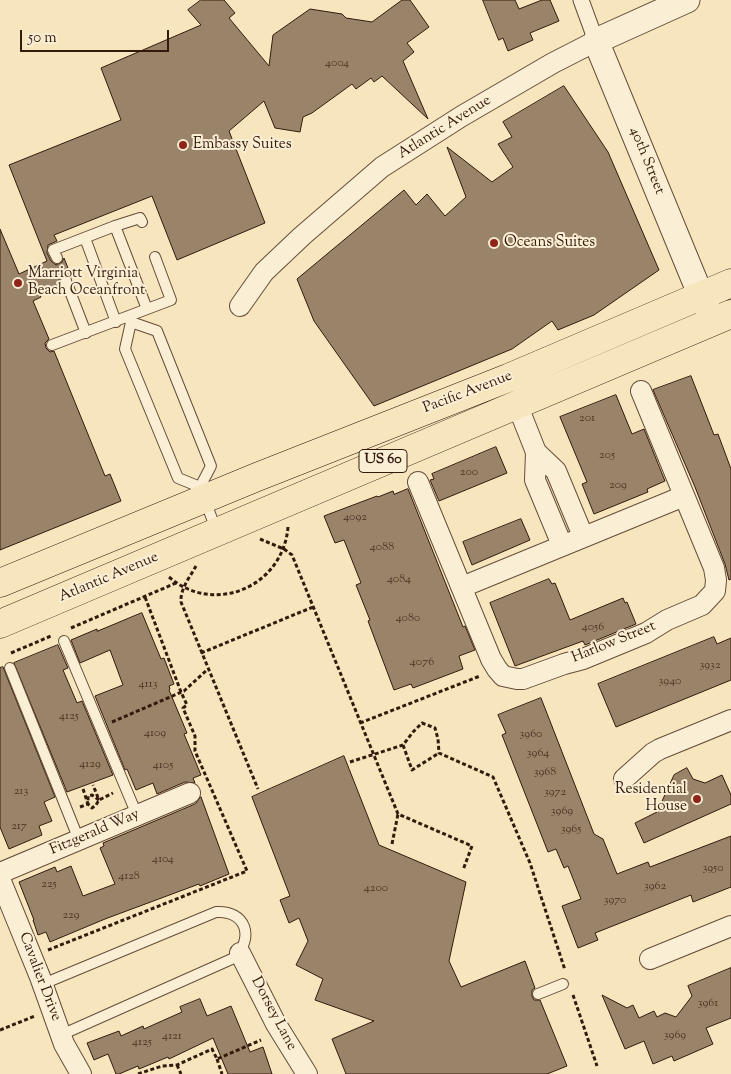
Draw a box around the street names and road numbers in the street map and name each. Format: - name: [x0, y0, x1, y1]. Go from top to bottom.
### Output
- street label: Atlantic Avenue: [395, 92, 495, 164]
- street label: 40th Street: [624, 125, 668, 197]
- street label: Pacific Avenue: [421, 368, 515, 418]
- road number: US 60: [359, 450, 407, 472]
- street label: Atlantic Avenue: [57, 549, 161, 607]
- street label: Harlow Street: [569, 618, 659, 668]
- street label: Fitzgerald Way: [48, 806, 142, 860]
- street label: Cavalier Drive: [14, 930, 64, 1024]
- street label: Dorsey Lane: [246, 974, 300, 1054]

